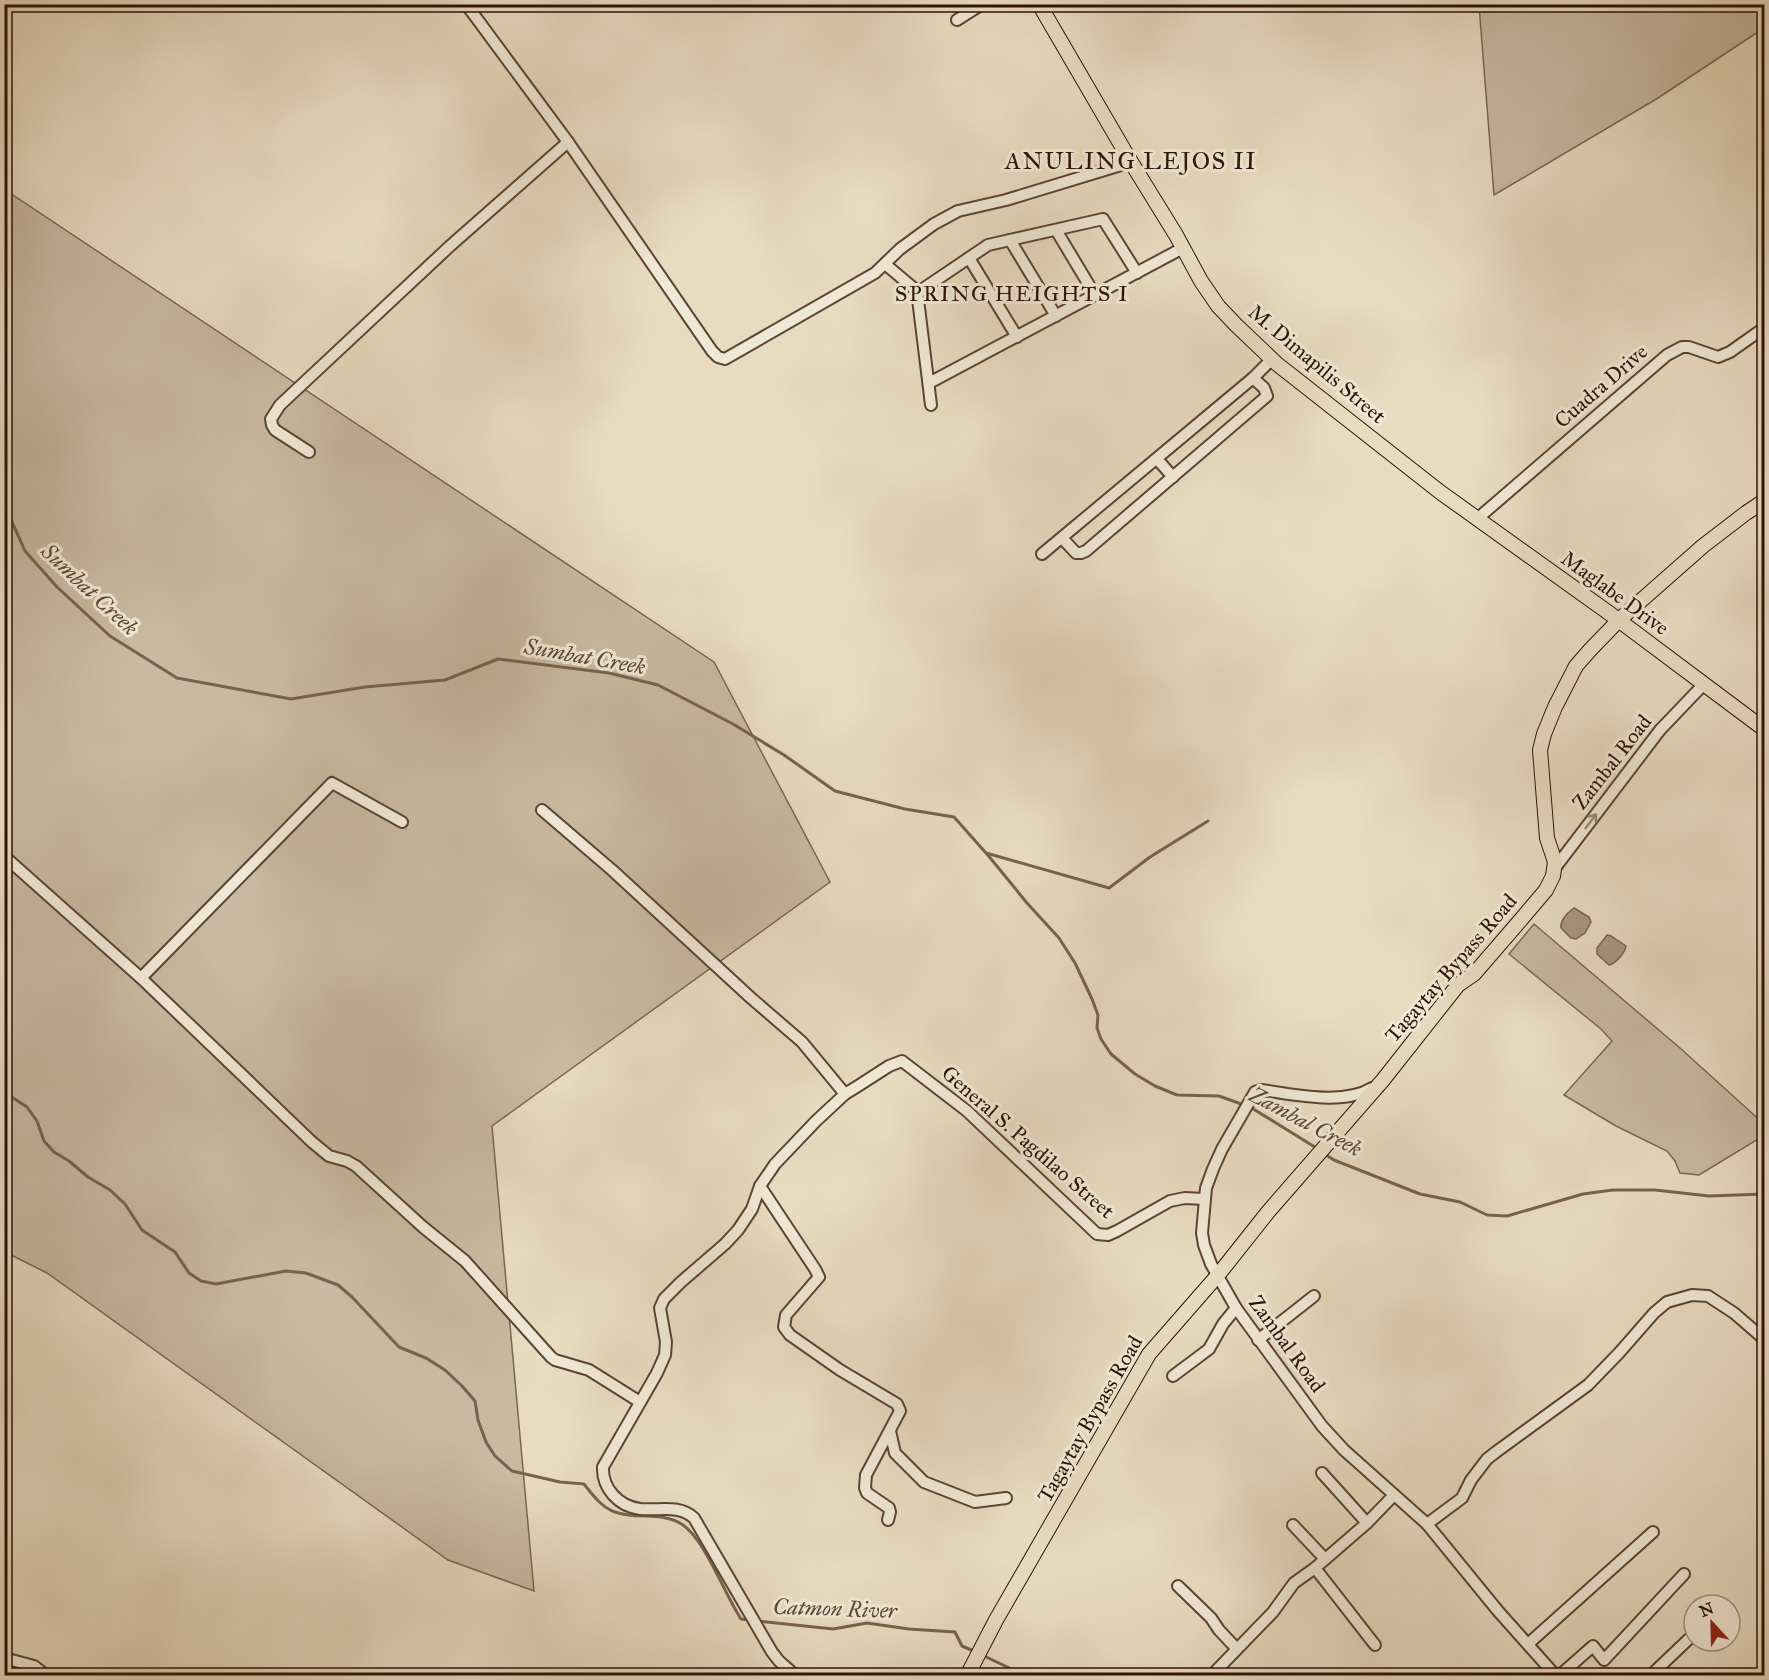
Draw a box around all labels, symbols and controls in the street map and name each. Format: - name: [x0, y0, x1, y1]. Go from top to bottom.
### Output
- district label: ANULING LEJOS II: [1004, 146, 1257, 176]
- district label: SPRING HEIGHTS I: [895, 280, 1129, 307]
- street label: M. Dimapilis Street: [1243, 299, 1391, 429]
- street label: Cuadra Drive: [1549, 338, 1653, 433]
- water label: Sumbat Creek: [35, 537, 144, 641]
- street label: Maglabe Drive: [1556, 545, 1674, 641]
- water label: Sumbat Creek: [521, 632, 648, 680]
- street label: Zambal Road: [1567, 709, 1657, 815]
- one-way arrow: [1584, 814, 1597, 830]
- street label: Tagaytay Bypass Road: [1379, 888, 1523, 1048]
- street label: General S. Pagdilao Street: [936, 1060, 1120, 1225]
- water label: Zambal Creek: [1244, 1080, 1367, 1162]
- street label: Zambal Road: [1243, 1290, 1331, 1398]
- street label: Tagaytay Bypass Road: [1032, 1331, 1149, 1507]
- water label: Catmon River: [772, 1593, 899, 1624]
- north arrow: [1682, 1593, 1742, 1653]
- text: N: [1697, 1598, 1717, 1621]

